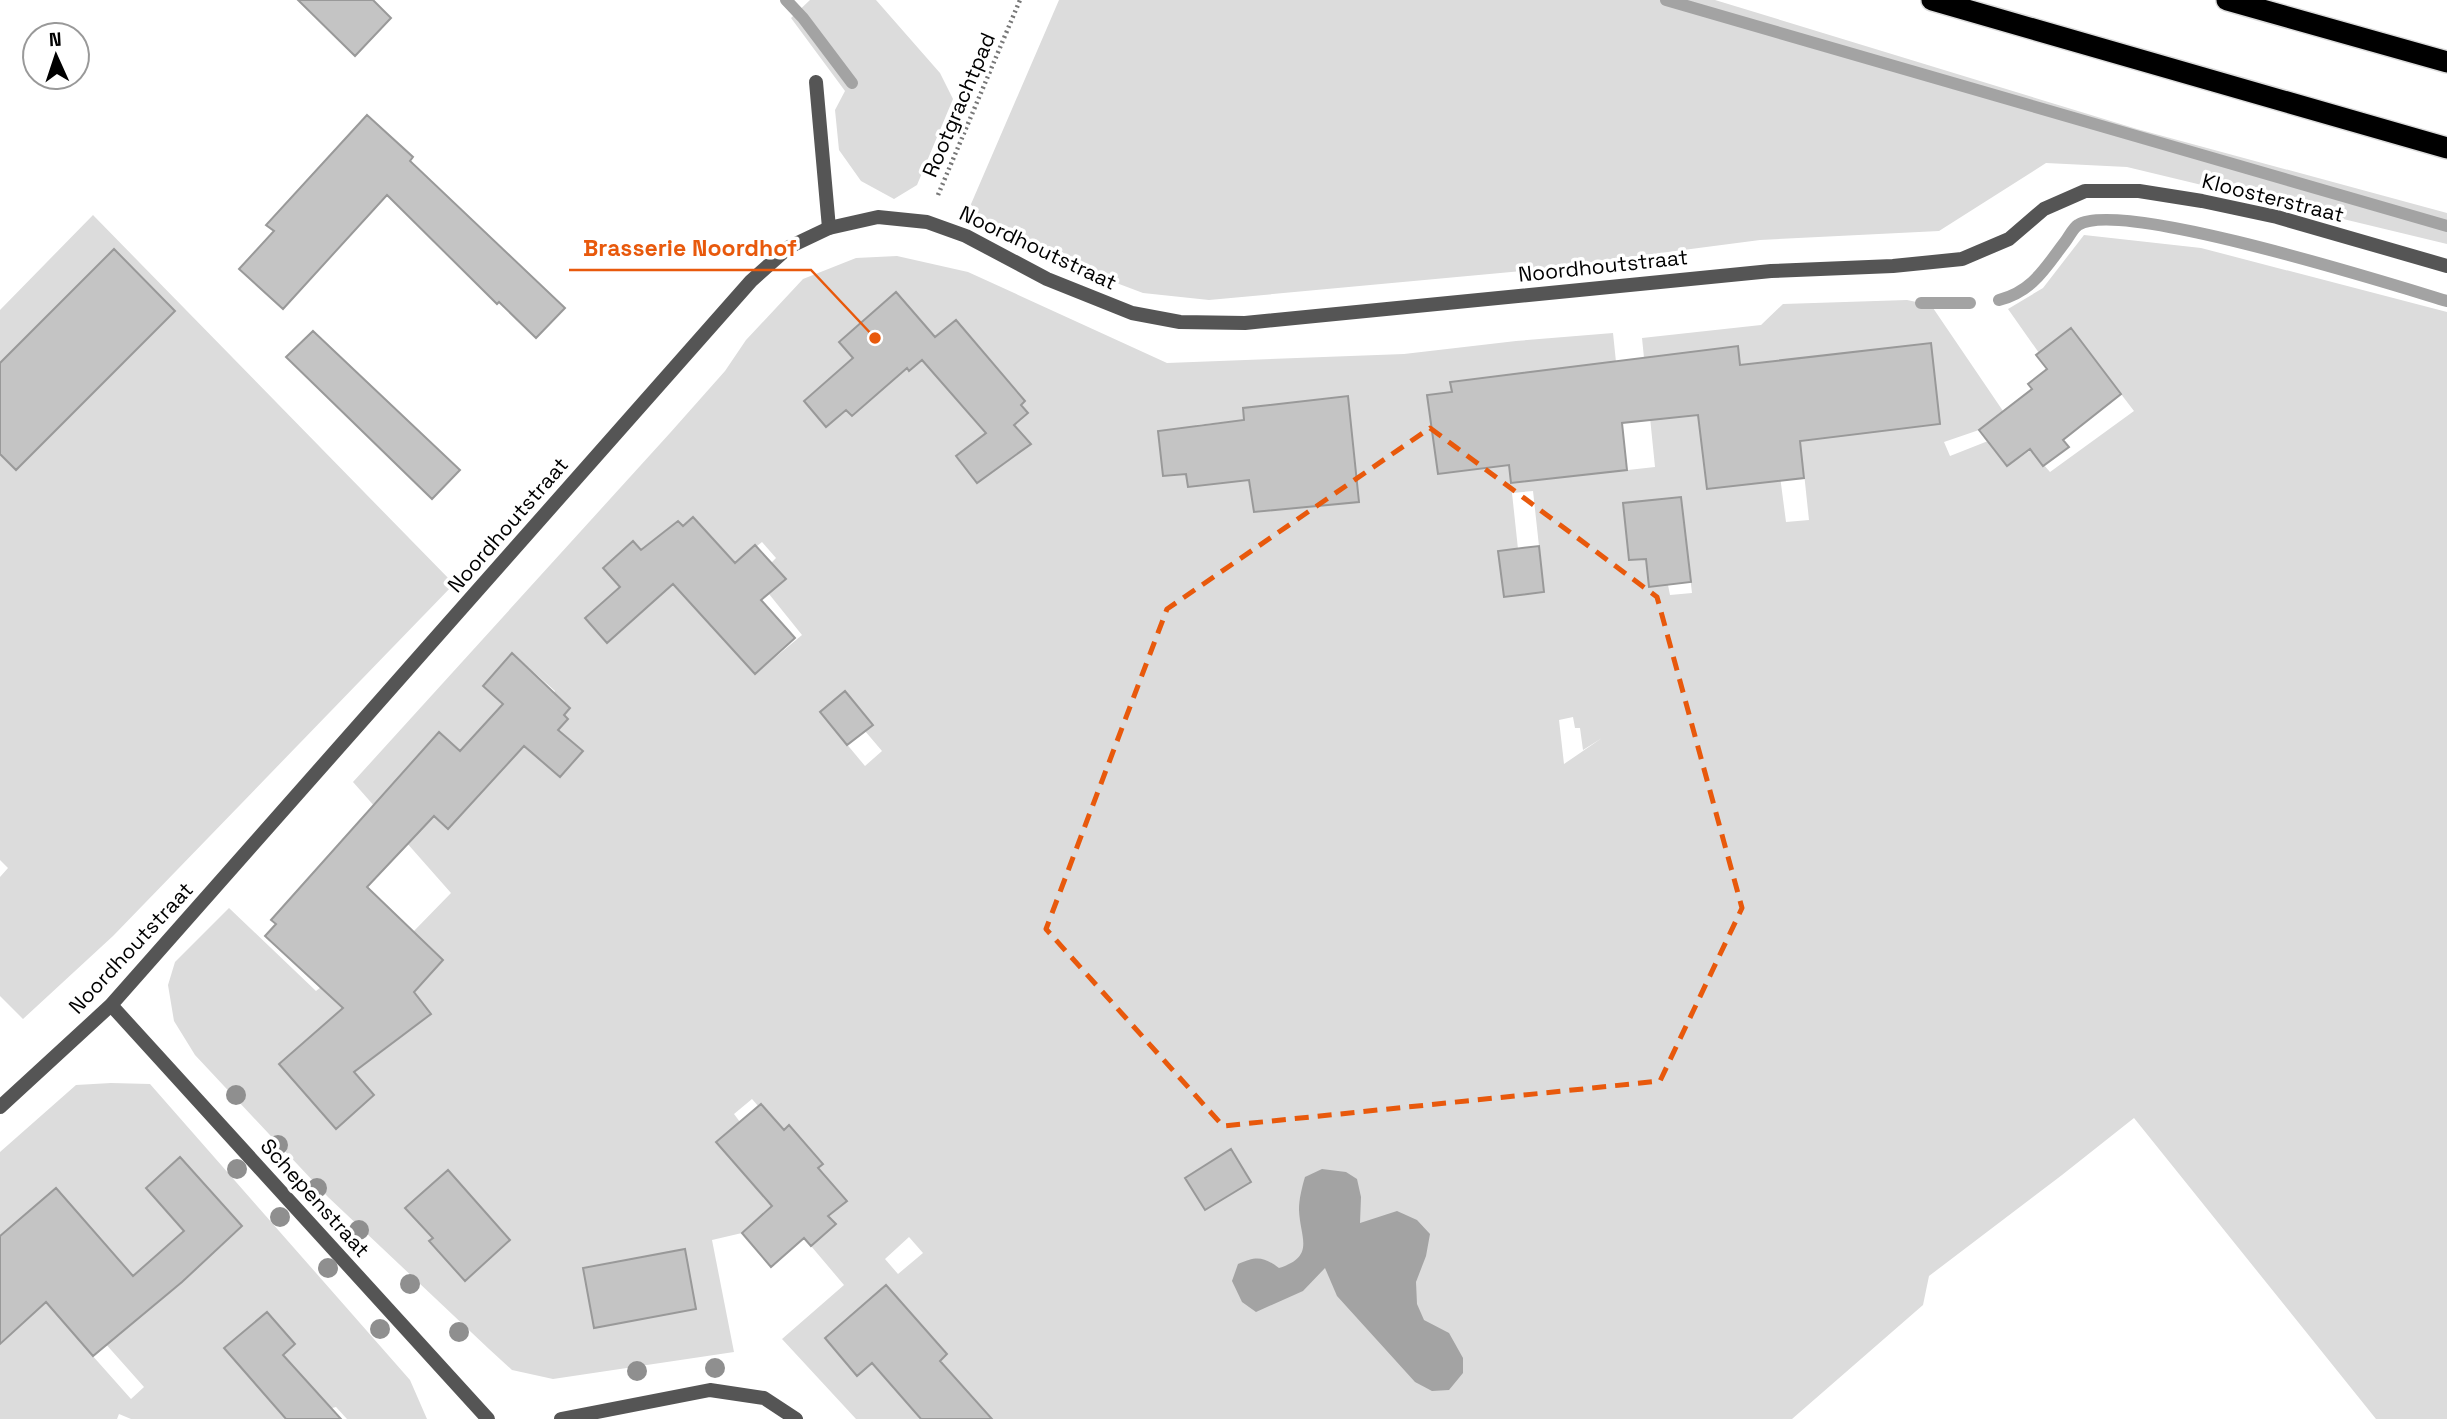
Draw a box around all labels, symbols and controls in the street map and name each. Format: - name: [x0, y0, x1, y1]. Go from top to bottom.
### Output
- north arrow: [21, 21, 91, 91]
- text: N: [48, 27, 62, 52]
- street label: Rootgrachtpad: [916, 28, 1001, 181]
- street label: Kloosterstraat: [2199, 167, 2347, 228]
- street label: Noordhoutstraat: [955, 199, 1121, 296]
- callout: Brasserie Noordhof: [569, 226, 811, 270]
- text: Brasserie Noordhof: [583, 233, 797, 263]
- street label: Noordhoutstraat: [1517, 243, 1689, 288]
- street label: Noordhoutstraat: [441, 451, 574, 598]
- street label: Noordhoutstraat: [63, 876, 199, 1019]
- street label: Schepenstraat: [255, 1133, 376, 1263]

